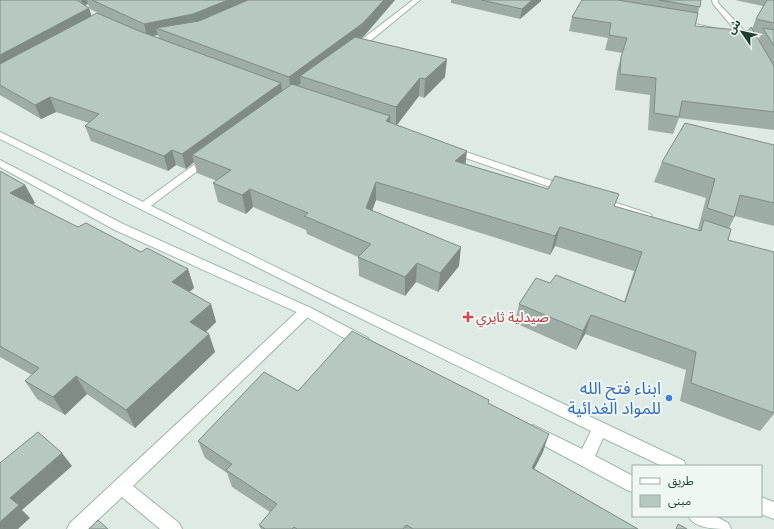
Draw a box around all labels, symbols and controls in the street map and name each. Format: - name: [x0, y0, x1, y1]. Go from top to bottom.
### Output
- north arrow: [722, 12, 762, 52]
- text: ش: [724, 16, 744, 37]
- place label: صيدلية ثايري: [476, 308, 549, 328]
- marker: صيدلية ثايري: [463, 312, 473, 322]
- place label: ابناء فتح الله للمواد الغدائية: [568, 377, 661, 419]
- marker: ابناء فتح الله للمواد الغدائية: [664, 393, 674, 403]
- legend: [632, 465, 762, 517]
- text: طريق: [668, 473, 694, 489]
- text: مبنى: [668, 493, 691, 508]

